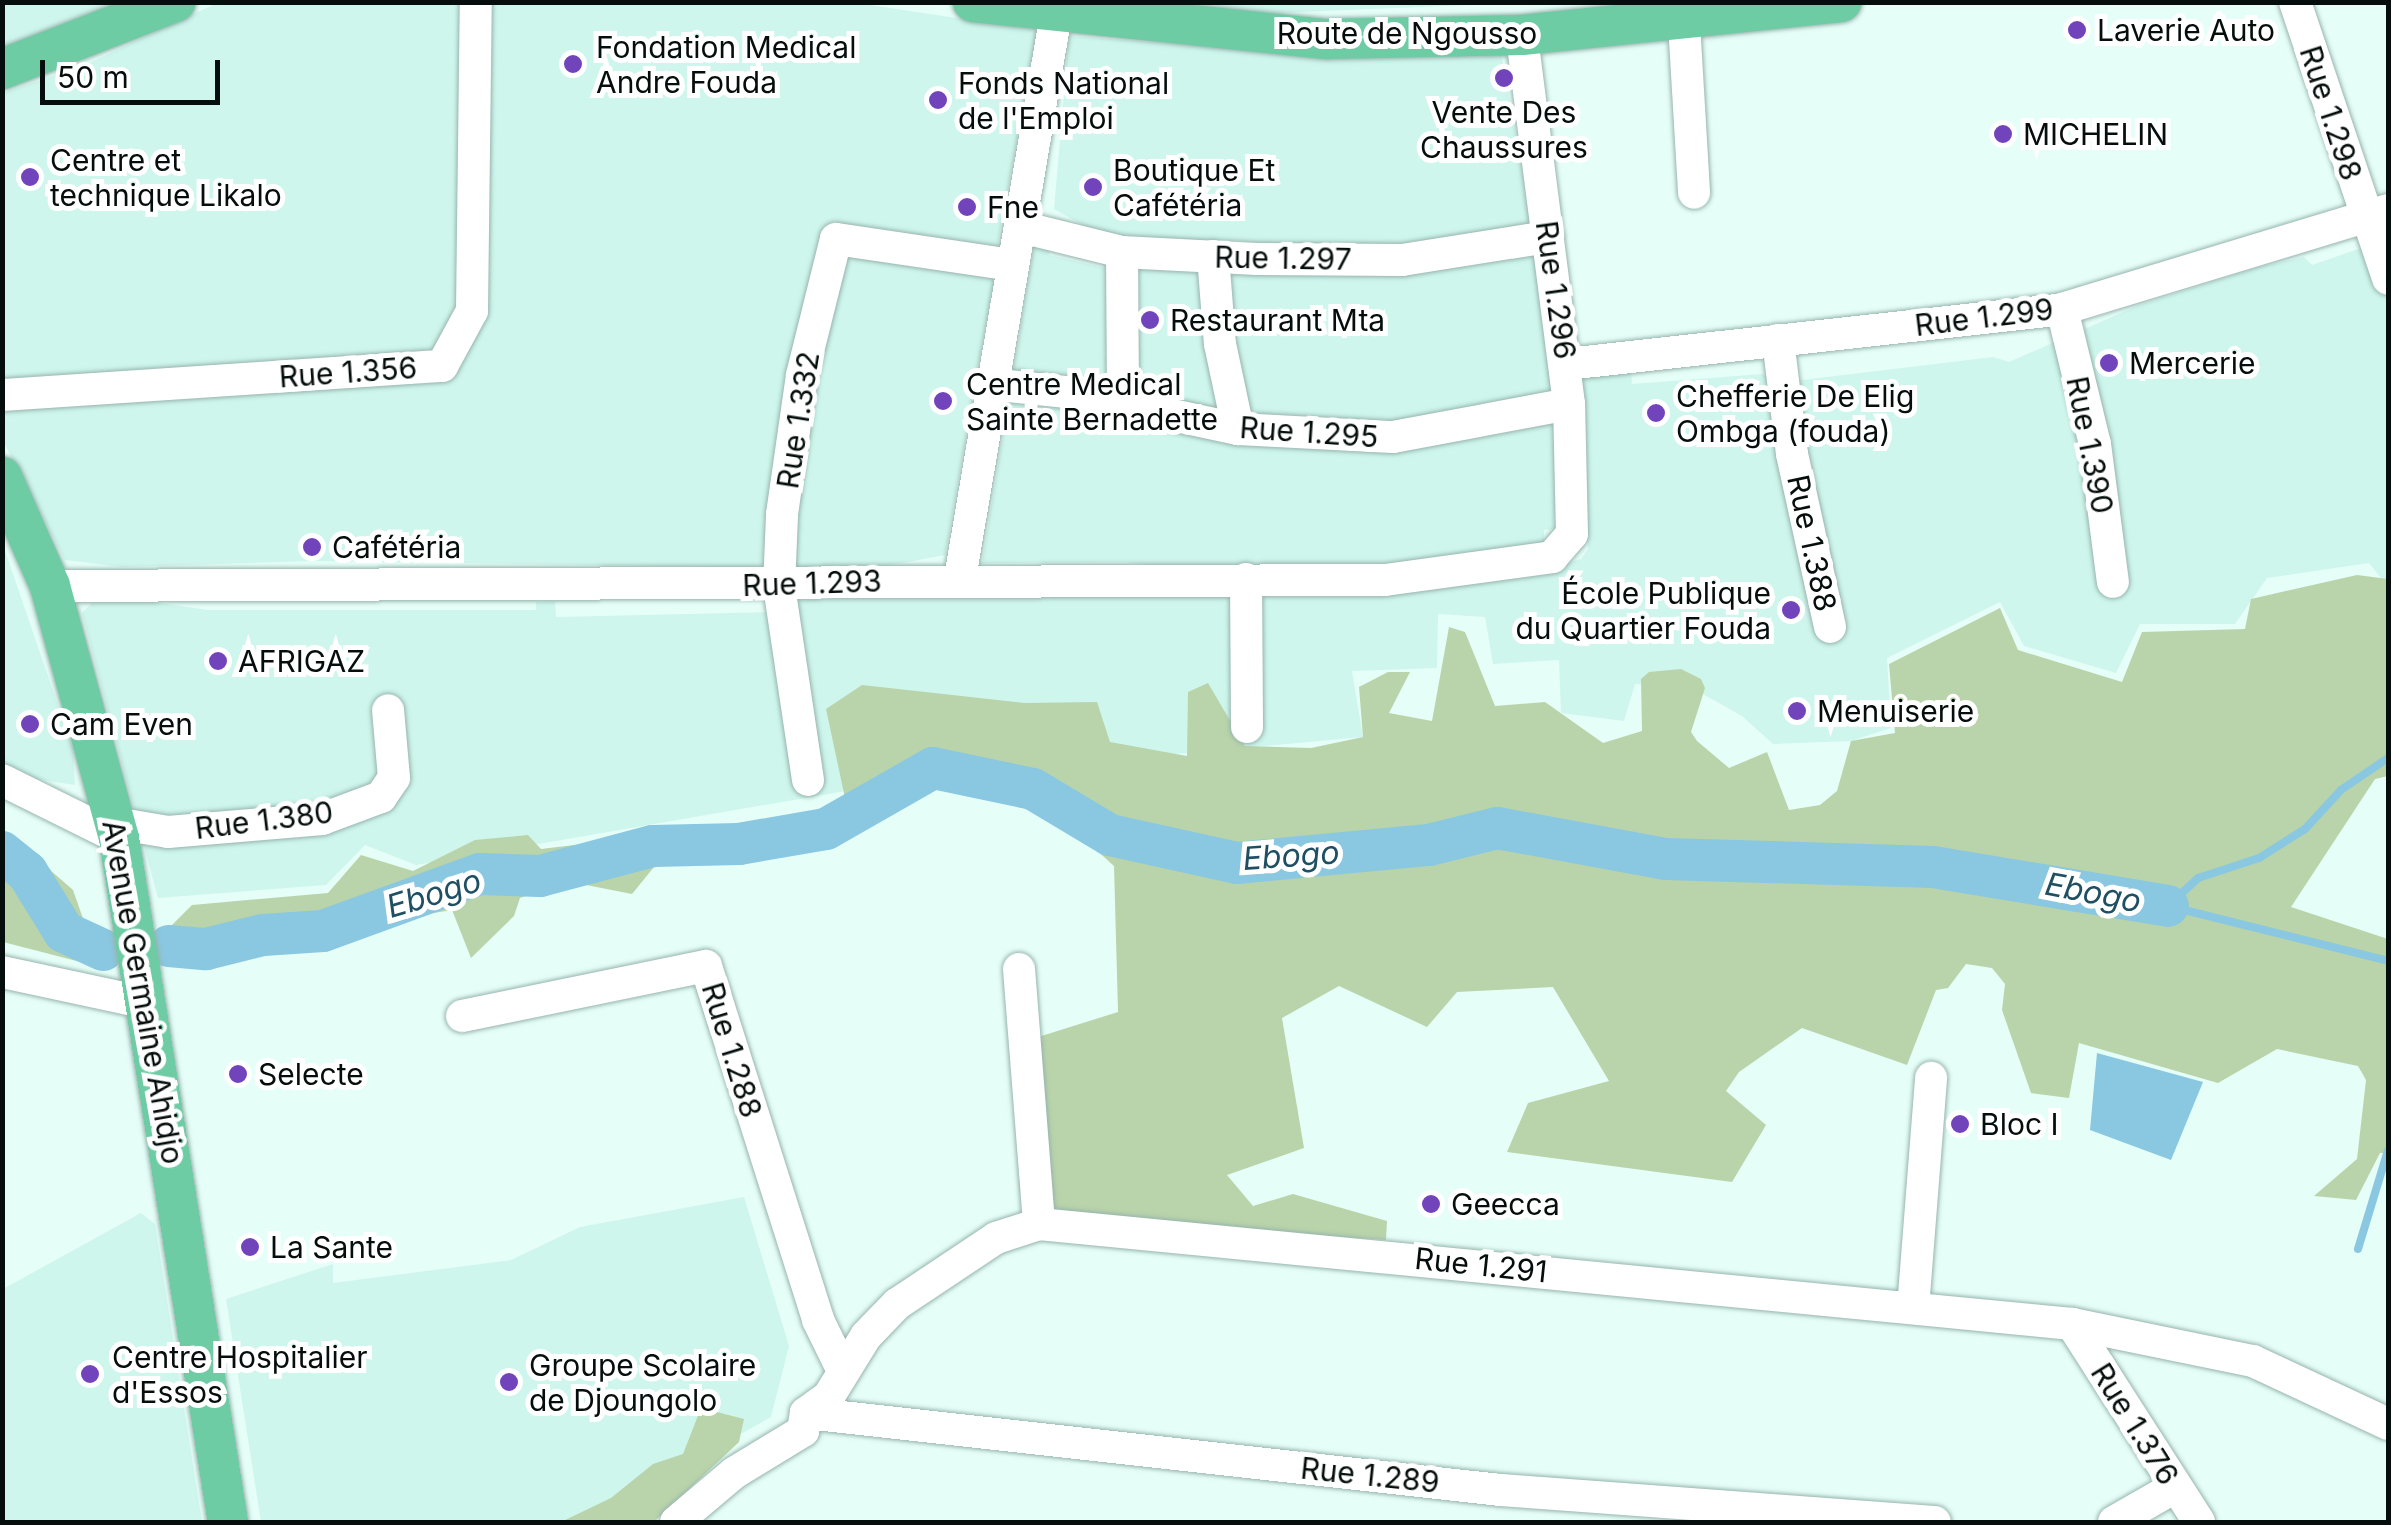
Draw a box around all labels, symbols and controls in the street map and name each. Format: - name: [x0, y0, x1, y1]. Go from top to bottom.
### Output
- place label: Laverie Auto: [2097, 12, 2275, 48]
- street label: Route de Ngousso: [1277, 15, 1537, 51]
- marker: Laverie Auto: [2066, 19, 2088, 41]
- place label: Fondation Medical Andre Fouda: [596, 29, 856, 100]
- scale bar: [45, 40, 225, 102]
- street label: Rue 1.298: [2292, 41, 2370, 185]
- marker: Fondation Medical Andre Fouda: [560, 51, 586, 77]
- text: 50 m: [57, 59, 129, 95]
- place label: Fonds National de l'Emploi: [958, 65, 1169, 136]
- marker: Vente Des Chaussures: [1493, 67, 1515, 89]
- marker: Fonds National de l'Emploi: [927, 89, 949, 111]
- place label: Vente Des Chaussures: [1420, 94, 1588, 164]
- place label: MICHELIN: [2023, 116, 2168, 152]
- marker: MICHELIN: [1992, 123, 2014, 145]
- place label: Centre et technique Likalo: [50, 142, 282, 212]
- place label: Boutique Et Cafétéria: [1113, 152, 1275, 222]
- marker: Centre et technique Likalo: [19, 166, 41, 188]
- marker: Boutique Et Cafétéria: [1082, 176, 1104, 198]
- place label: Fne: [987, 189, 1039, 225]
- marker: Fne: [956, 196, 978, 218]
- street label: Rue 1.296: [1528, 219, 1584, 361]
- street label: Rue 1.297: [1214, 239, 1352, 277]
- street label: Rue 1.299: [1913, 291, 2055, 343]
- place label: Restaurant Mta: [1170, 302, 1385, 338]
- marker: Restaurant Mta: [1139, 309, 1161, 331]
- place label: Mercerie: [2129, 345, 2256, 381]
- street label: Rue 1.356: [278, 349, 418, 395]
- street label: Rue 1.332: [769, 349, 827, 491]
- marker: Mercerie: [2098, 352, 2120, 374]
- place label: Centre Medical Sainte Bernadette: [966, 366, 1218, 436]
- street label: Rue 1.390: [2059, 373, 2121, 517]
- place label: Chefferie De Elig Ombga (fouda): [1676, 378, 1914, 448]
- marker: Centre Medical Sainte Bernadette: [930, 388, 956, 414]
- marker: Chefferie De Elig Ombga (fouda): [1645, 402, 1667, 424]
- street label: Rue 1.295: [1238, 409, 1380, 455]
- street label: Rue 1.388: [1780, 471, 1844, 615]
- place label: Cafétéria: [332, 529, 461, 565]
- marker: Cafétéria: [301, 536, 323, 558]
- street label: Rue 1.293: [742, 563, 882, 603]
- place label: École Publique du Quartier Fouda: [1515, 575, 1771, 646]
- marker: École Publique du Quartier Fouda: [1780, 599, 1802, 621]
- place label: AFRIGAZ: [238, 643, 365, 679]
- marker: AFRIGAZ: [207, 650, 229, 672]
- place label: Menuiserie: [1817, 693, 1974, 729]
- marker: Menuiserie: [1786, 700, 1808, 722]
- place label: Cam Even: [50, 706, 193, 742]
- marker: Cam Even: [19, 713, 41, 735]
- street label: Rue 1.380: [193, 794, 335, 846]
- street label: Avenue Germaine Ahidjo: [95, 817, 191, 1167]
- water label: Ebogo: [1241, 833, 1341, 879]
- water label: Ebogo: [382, 861, 486, 927]
- water label: Ebogo: [2042, 865, 2144, 921]
- street label: Rue 1.288: [694, 978, 770, 1122]
- place label: Selecte: [258, 1056, 364, 1092]
- marker: Selecte: [227, 1063, 249, 1085]
- place label: Bloc I: [1980, 1106, 2059, 1142]
- marker: Bloc I: [1949, 1113, 1971, 1135]
- place label: Geecca: [1451, 1186, 1560, 1222]
- marker: Geecca: [1420, 1193, 1442, 1215]
- place label: La Sante: [270, 1229, 393, 1265]
- marker: La Sante: [239, 1236, 261, 1258]
- street label: Rue 1.291: [1413, 1240, 1549, 1290]
- place label: Centre Hospitalier d'Essos: [112, 1339, 368, 1410]
- place label: Groupe Scolaire de Djoungolo: [529, 1347, 756, 1418]
- street label: Rue 1.376: [2084, 1357, 2186, 1491]
- marker: Centre Hospitalier d'Essos: [77, 1361, 103, 1387]
- marker: Groupe Scolaire de Djoungolo: [498, 1371, 520, 1393]
- street label: Rue 1.289: [1299, 1450, 1441, 1500]

